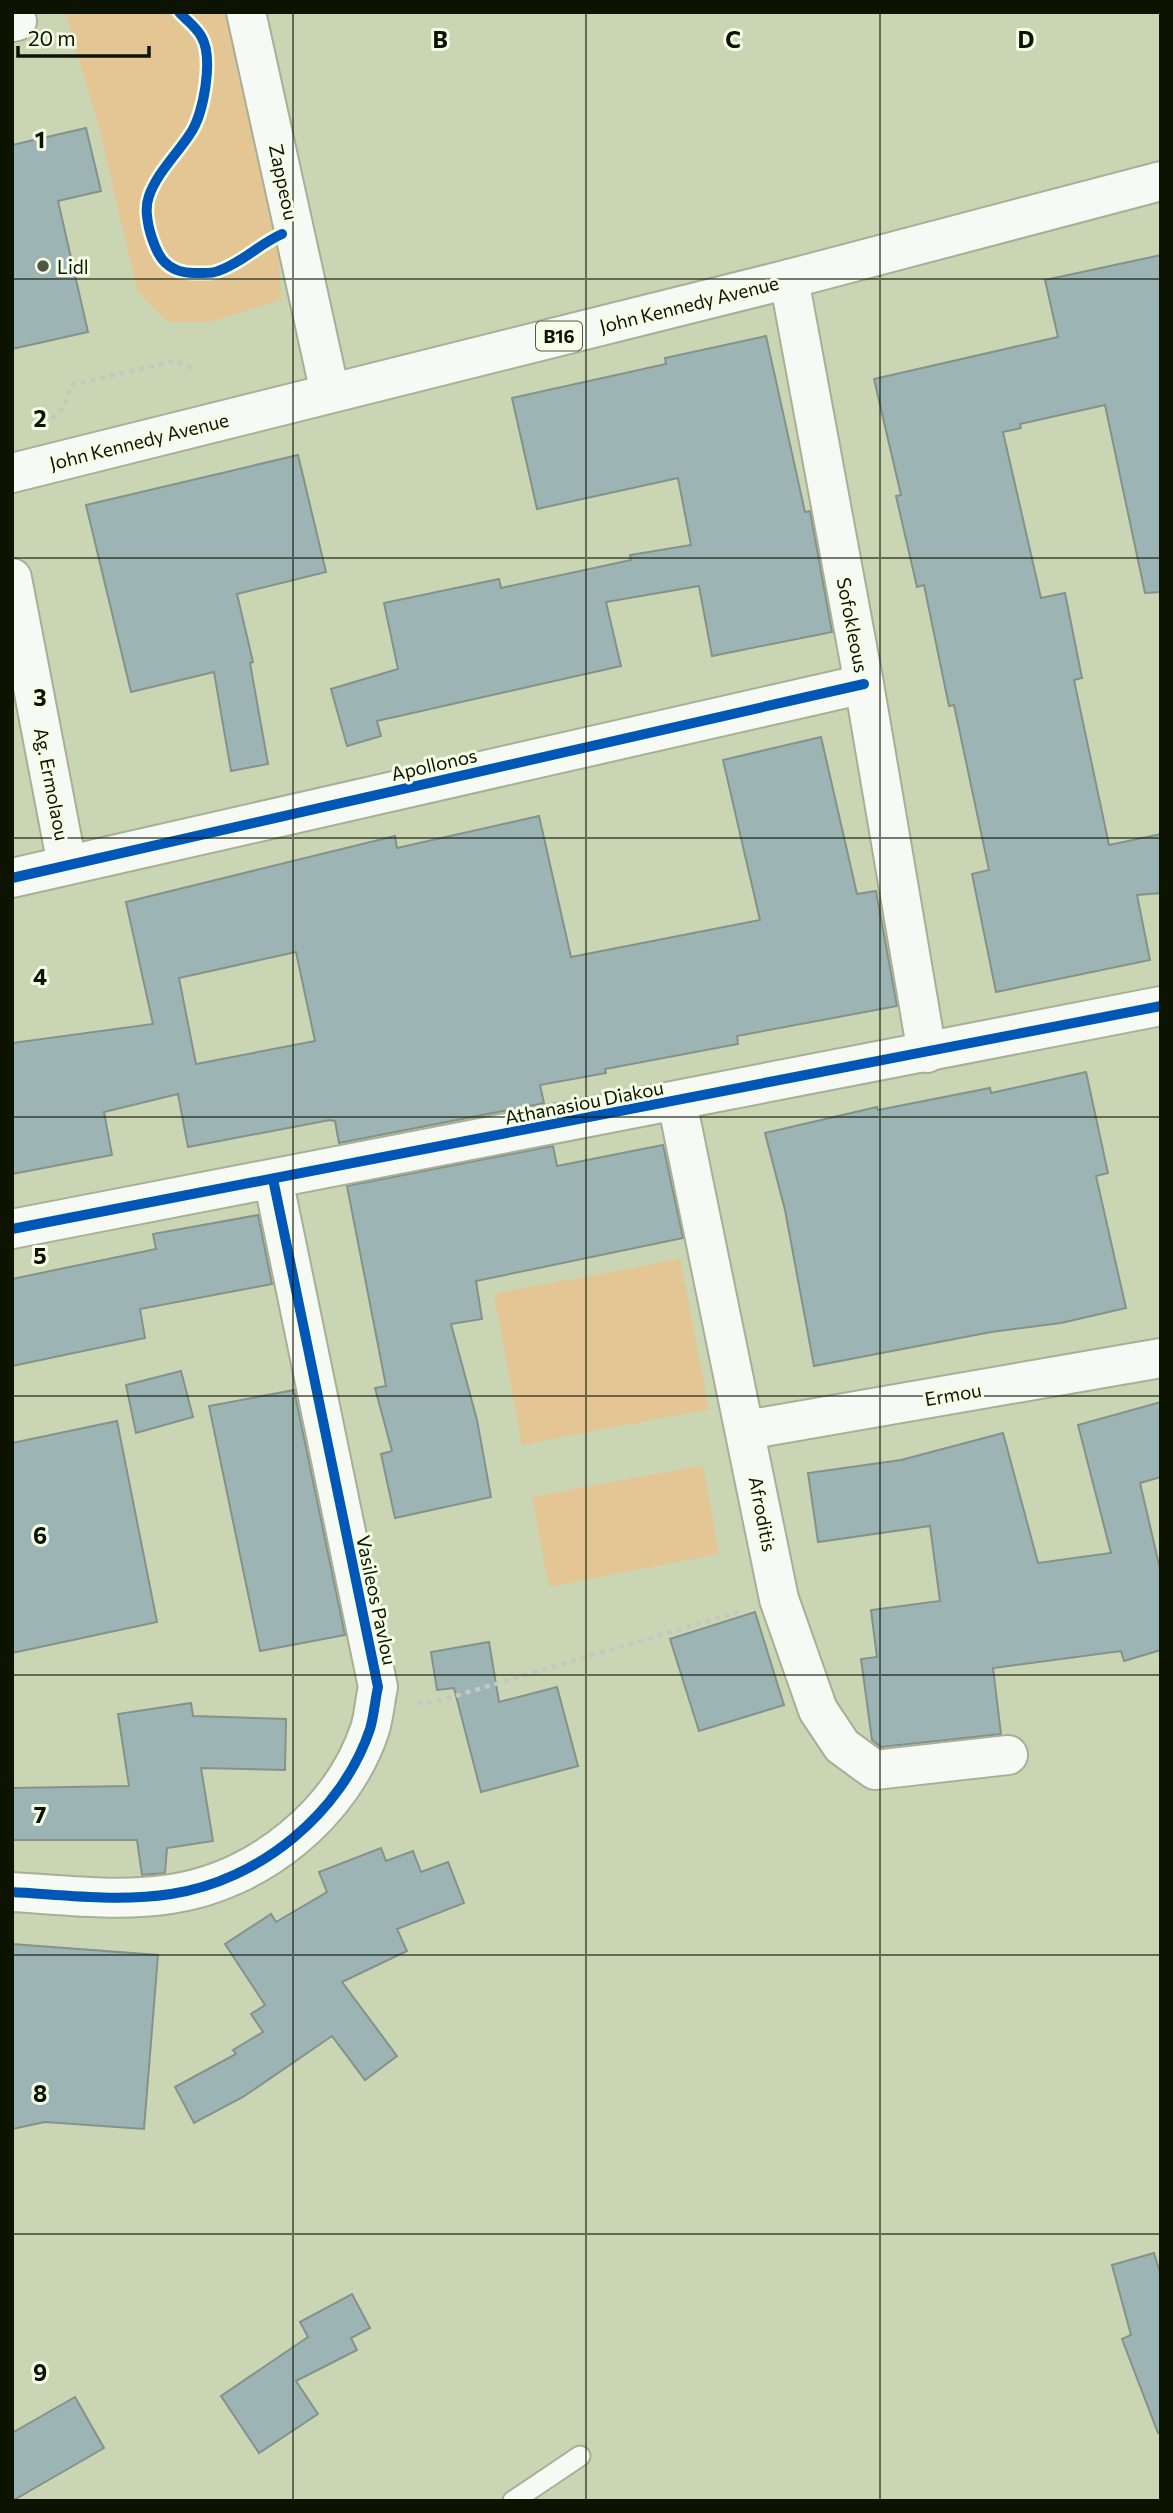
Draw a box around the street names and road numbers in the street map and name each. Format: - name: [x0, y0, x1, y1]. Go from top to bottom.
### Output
- street label: Zappeou: [265, 142, 303, 222]
- street label: John Kennedy Avenue: [597, 271, 781, 337]
- road number: B16: [536, 322, 582, 350]
- street label: John Kennedy Avenue: [47, 408, 231, 474]
- street label: Sofokleous: [833, 575, 873, 675]
- street label: Ag. Ermolaou: [30, 726, 74, 842]
- street label: Apollonos: [389, 743, 479, 785]
- street label: Athanasiou Diakou: [503, 1075, 665, 1129]
- street label: Ermou: [923, 1378, 983, 1410]
- street label: Afroditis: [744, 1474, 782, 1554]
- street label: Vasileos Pavlou: [352, 1533, 402, 1667]

